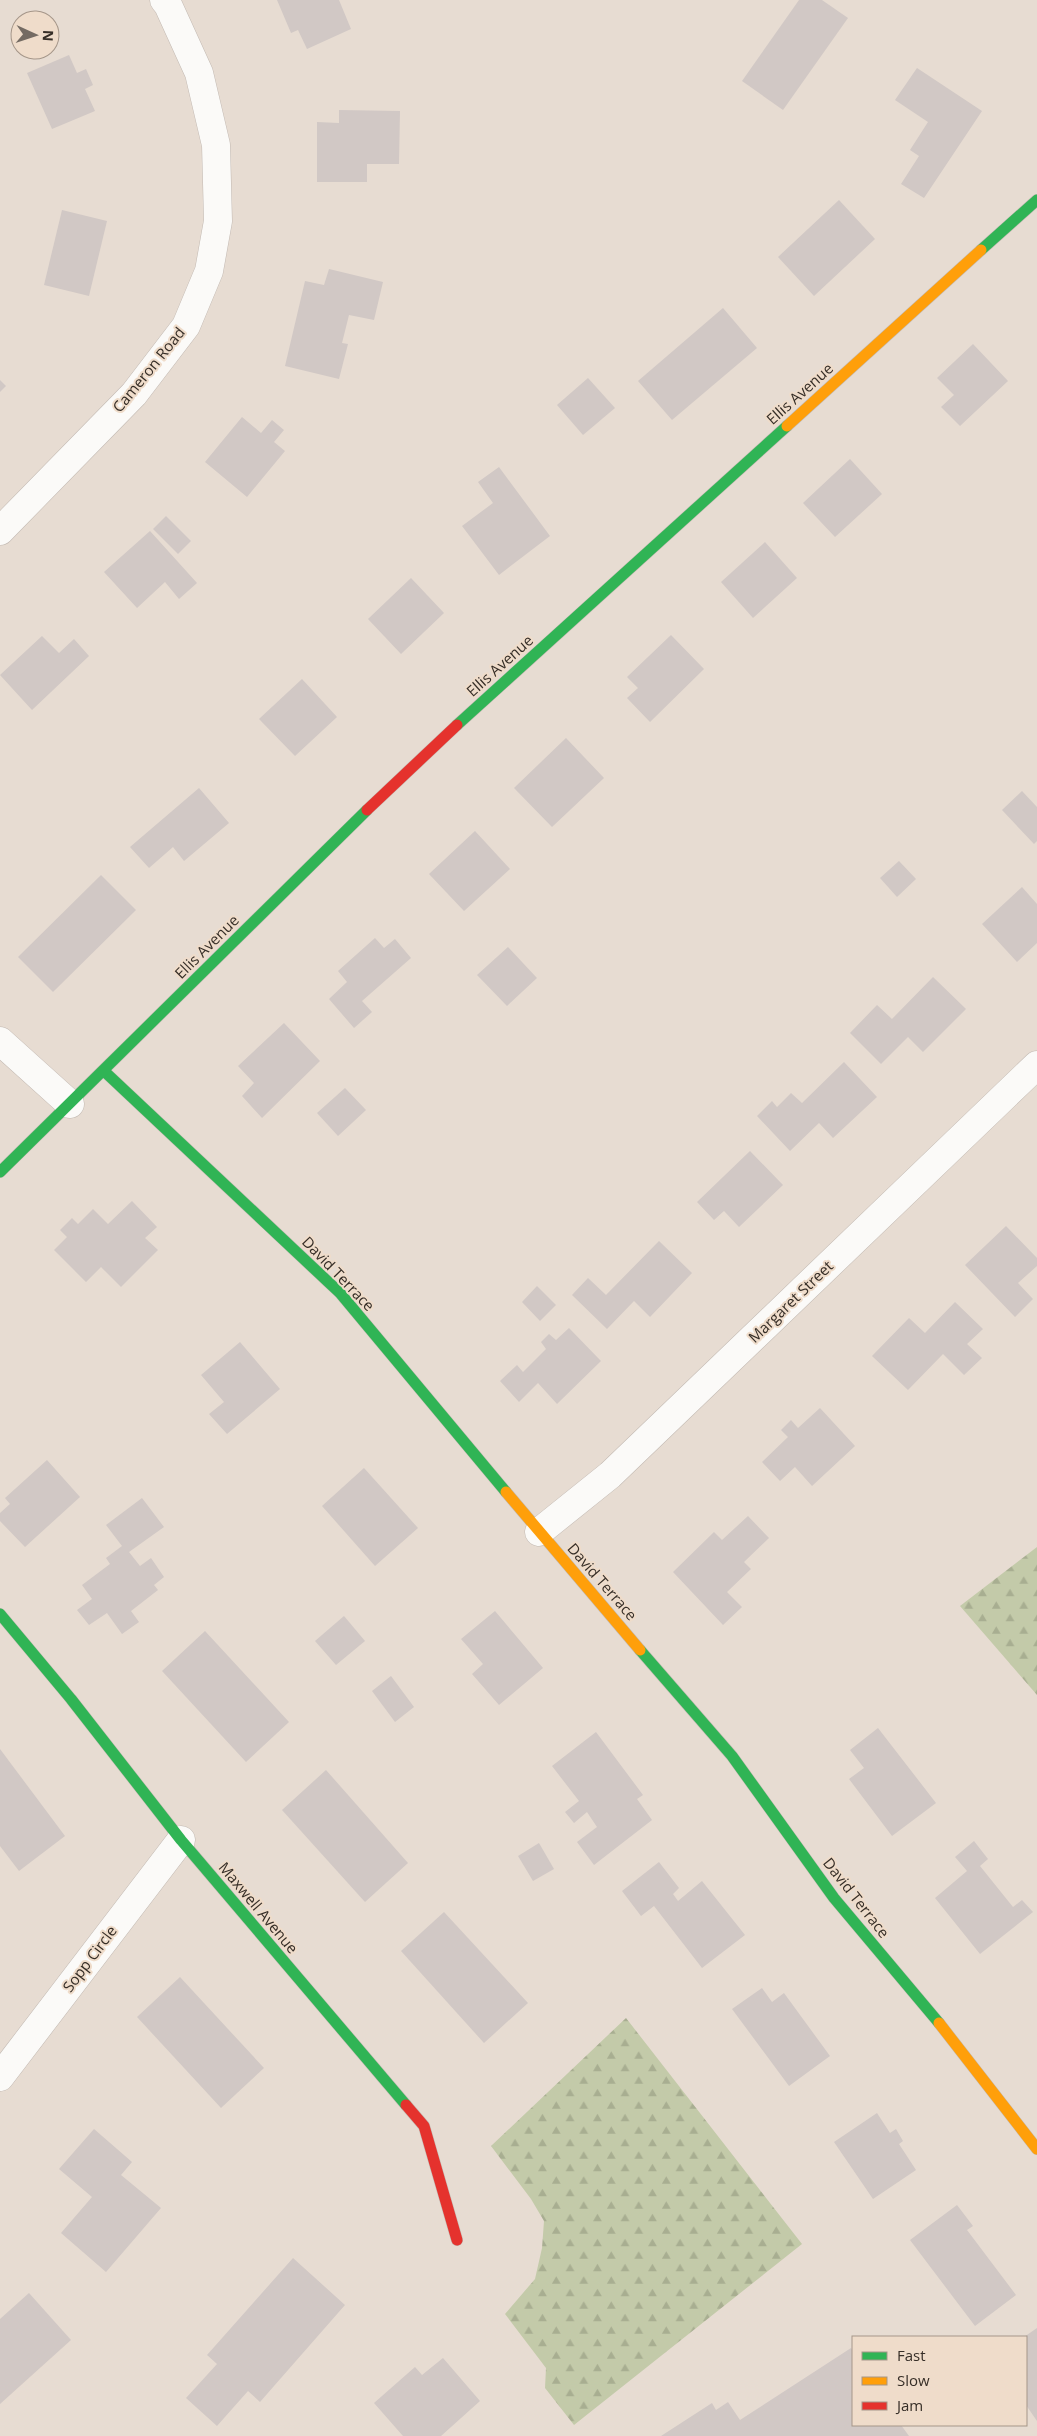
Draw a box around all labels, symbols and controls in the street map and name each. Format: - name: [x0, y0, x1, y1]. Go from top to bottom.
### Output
- north arrow: [10, 10, 60, 60]
- text: N: [39, 30, 58, 42]
- street label: Cameron Road: [108, 323, 189, 416]
- street label: Ellis Avenue: [762, 358, 837, 428]
- street label: Ellis Avenue: [462, 630, 537, 700]
- street label: Ellis Avenue: [170, 910, 243, 983]
- street label: David Terrace: [298, 1232, 379, 1315]
- street label: Margaret Street: [744, 1256, 837, 1347]
- street label: David Terrace: [564, 1538, 642, 1624]
- street label: David Terrace: [819, 1853, 894, 1942]
- street label: Maxwell Avenue: [215, 1857, 303, 1957]
- street label: Sopp Circle: [58, 1921, 121, 1996]
- legend: [852, 2336, 1027, 2426]
- text: Fast: [897, 2345, 926, 2365]
- text: Slow: [897, 2370, 930, 2390]
- text: Jam: [895, 2395, 923, 2415]

